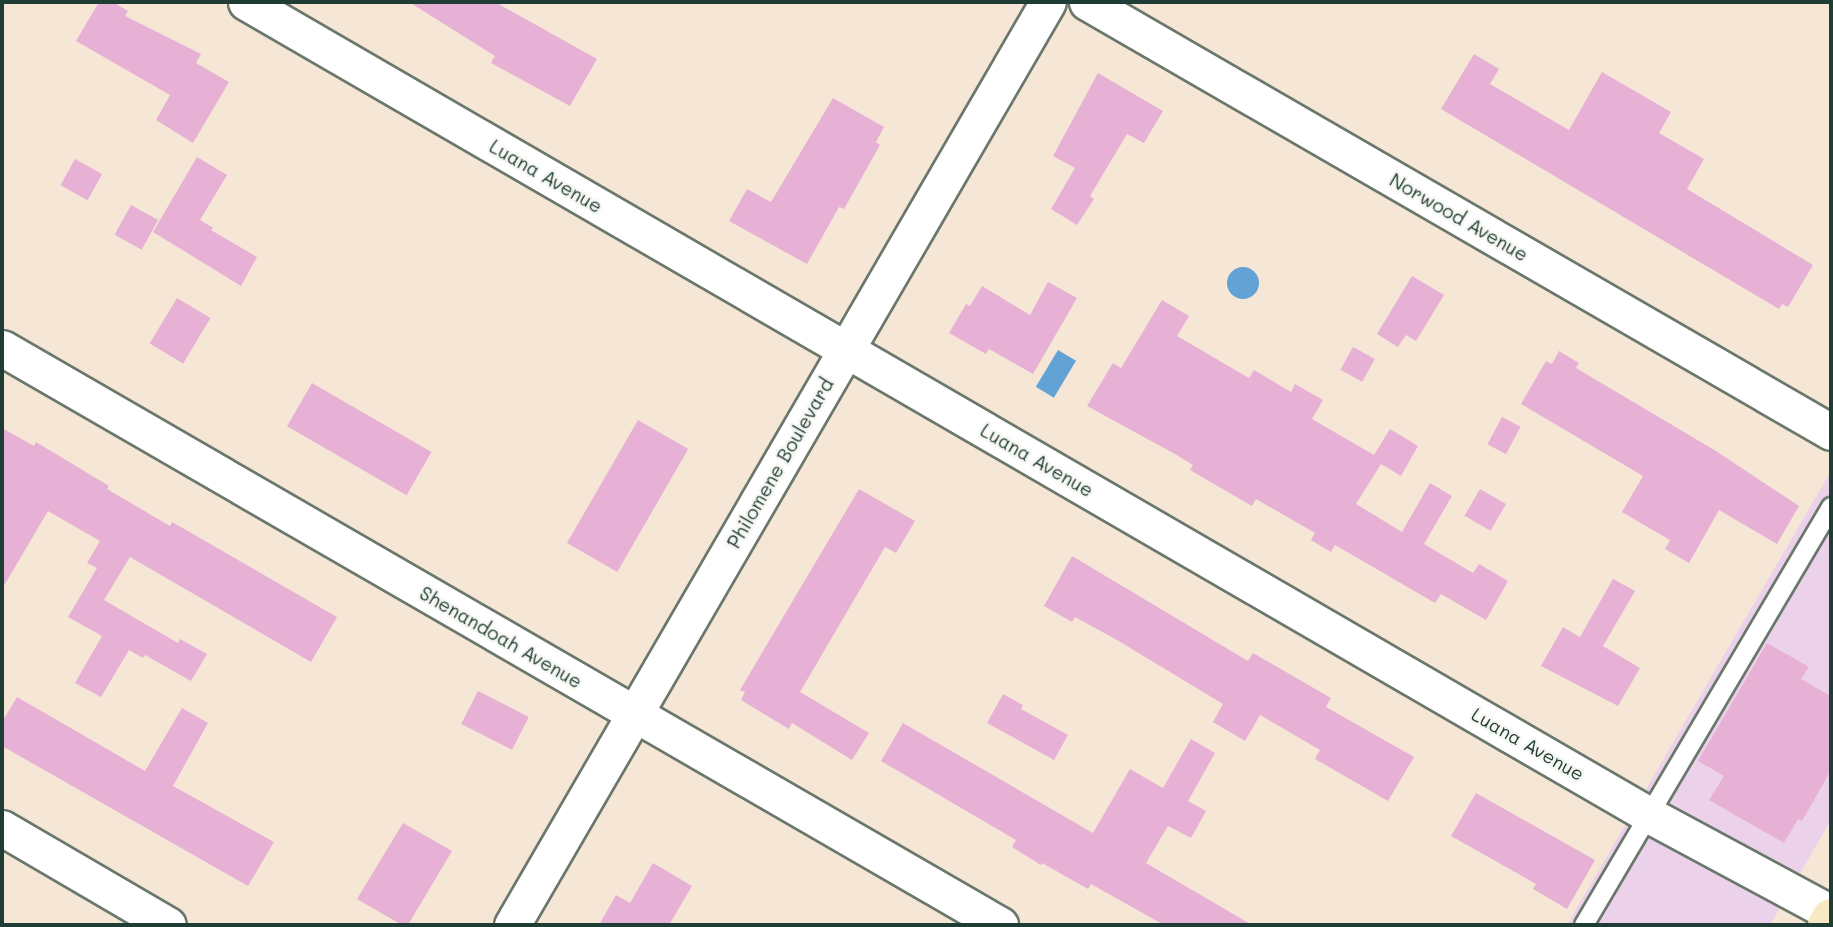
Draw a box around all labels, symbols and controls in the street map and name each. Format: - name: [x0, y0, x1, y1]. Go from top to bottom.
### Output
- street label: Luana Avenue: [486, 135, 606, 217]
- street label: Norwood Avenue: [1386, 168, 1532, 266]
- street label: Philomene Boulevard: [722, 374, 838, 552]
- street label: Luana Avenue: [977, 419, 1097, 501]
- street label: Shenandoah Avenue: [416, 581, 586, 693]
- street label: Luana Avenue: [1468, 703, 1588, 785]

